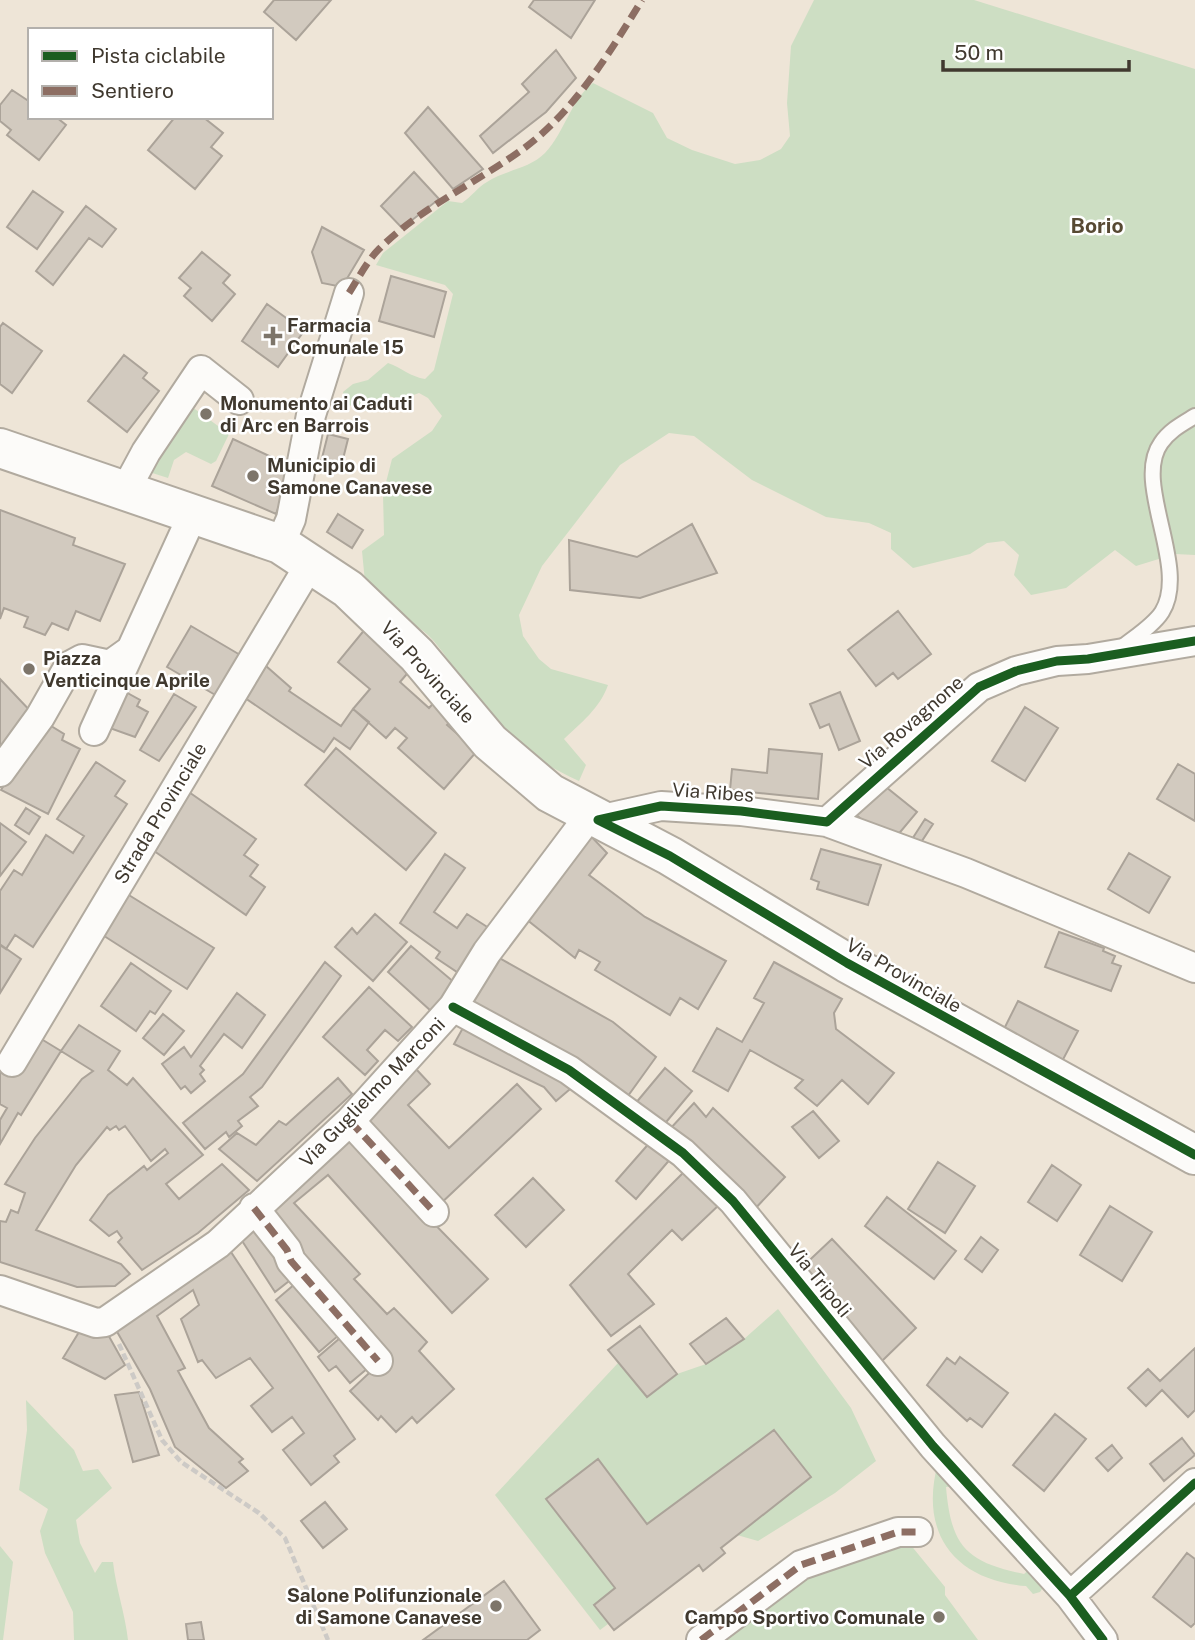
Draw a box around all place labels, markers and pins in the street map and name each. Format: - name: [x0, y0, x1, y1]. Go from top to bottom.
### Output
- place label: Farmacia Comunale 15: [287, 314, 404, 358]
- marker: Farmacia Comunale 15: [265, 328, 281, 344]
- place label: Monumento ai Caduti di Arc en Barrois: [220, 392, 413, 436]
- marker: Monumento ai Caduti di Arc en Barrois: [198, 406, 214, 422]
- place label: Municipio di Samone Canavese: [267, 454, 432, 498]
- marker: Municipio di Samone Canavese: [245, 468, 261, 484]
- place label: Piazza Venticinque Aprile: [43, 647, 210, 691]
- marker: Piazza Venticinque Aprile: [21, 661, 37, 677]
- place label: Salone Polifunzionale di Samone Canavese: [287, 1584, 482, 1628]
- marker: Salone Polifunzionale di Samone Canavese: [488, 1598, 504, 1614]
- place label: Campo Sportivo Comunale: [684, 1606, 925, 1628]
- marker: Campo Sportivo Comunale: [931, 1609, 947, 1625]

